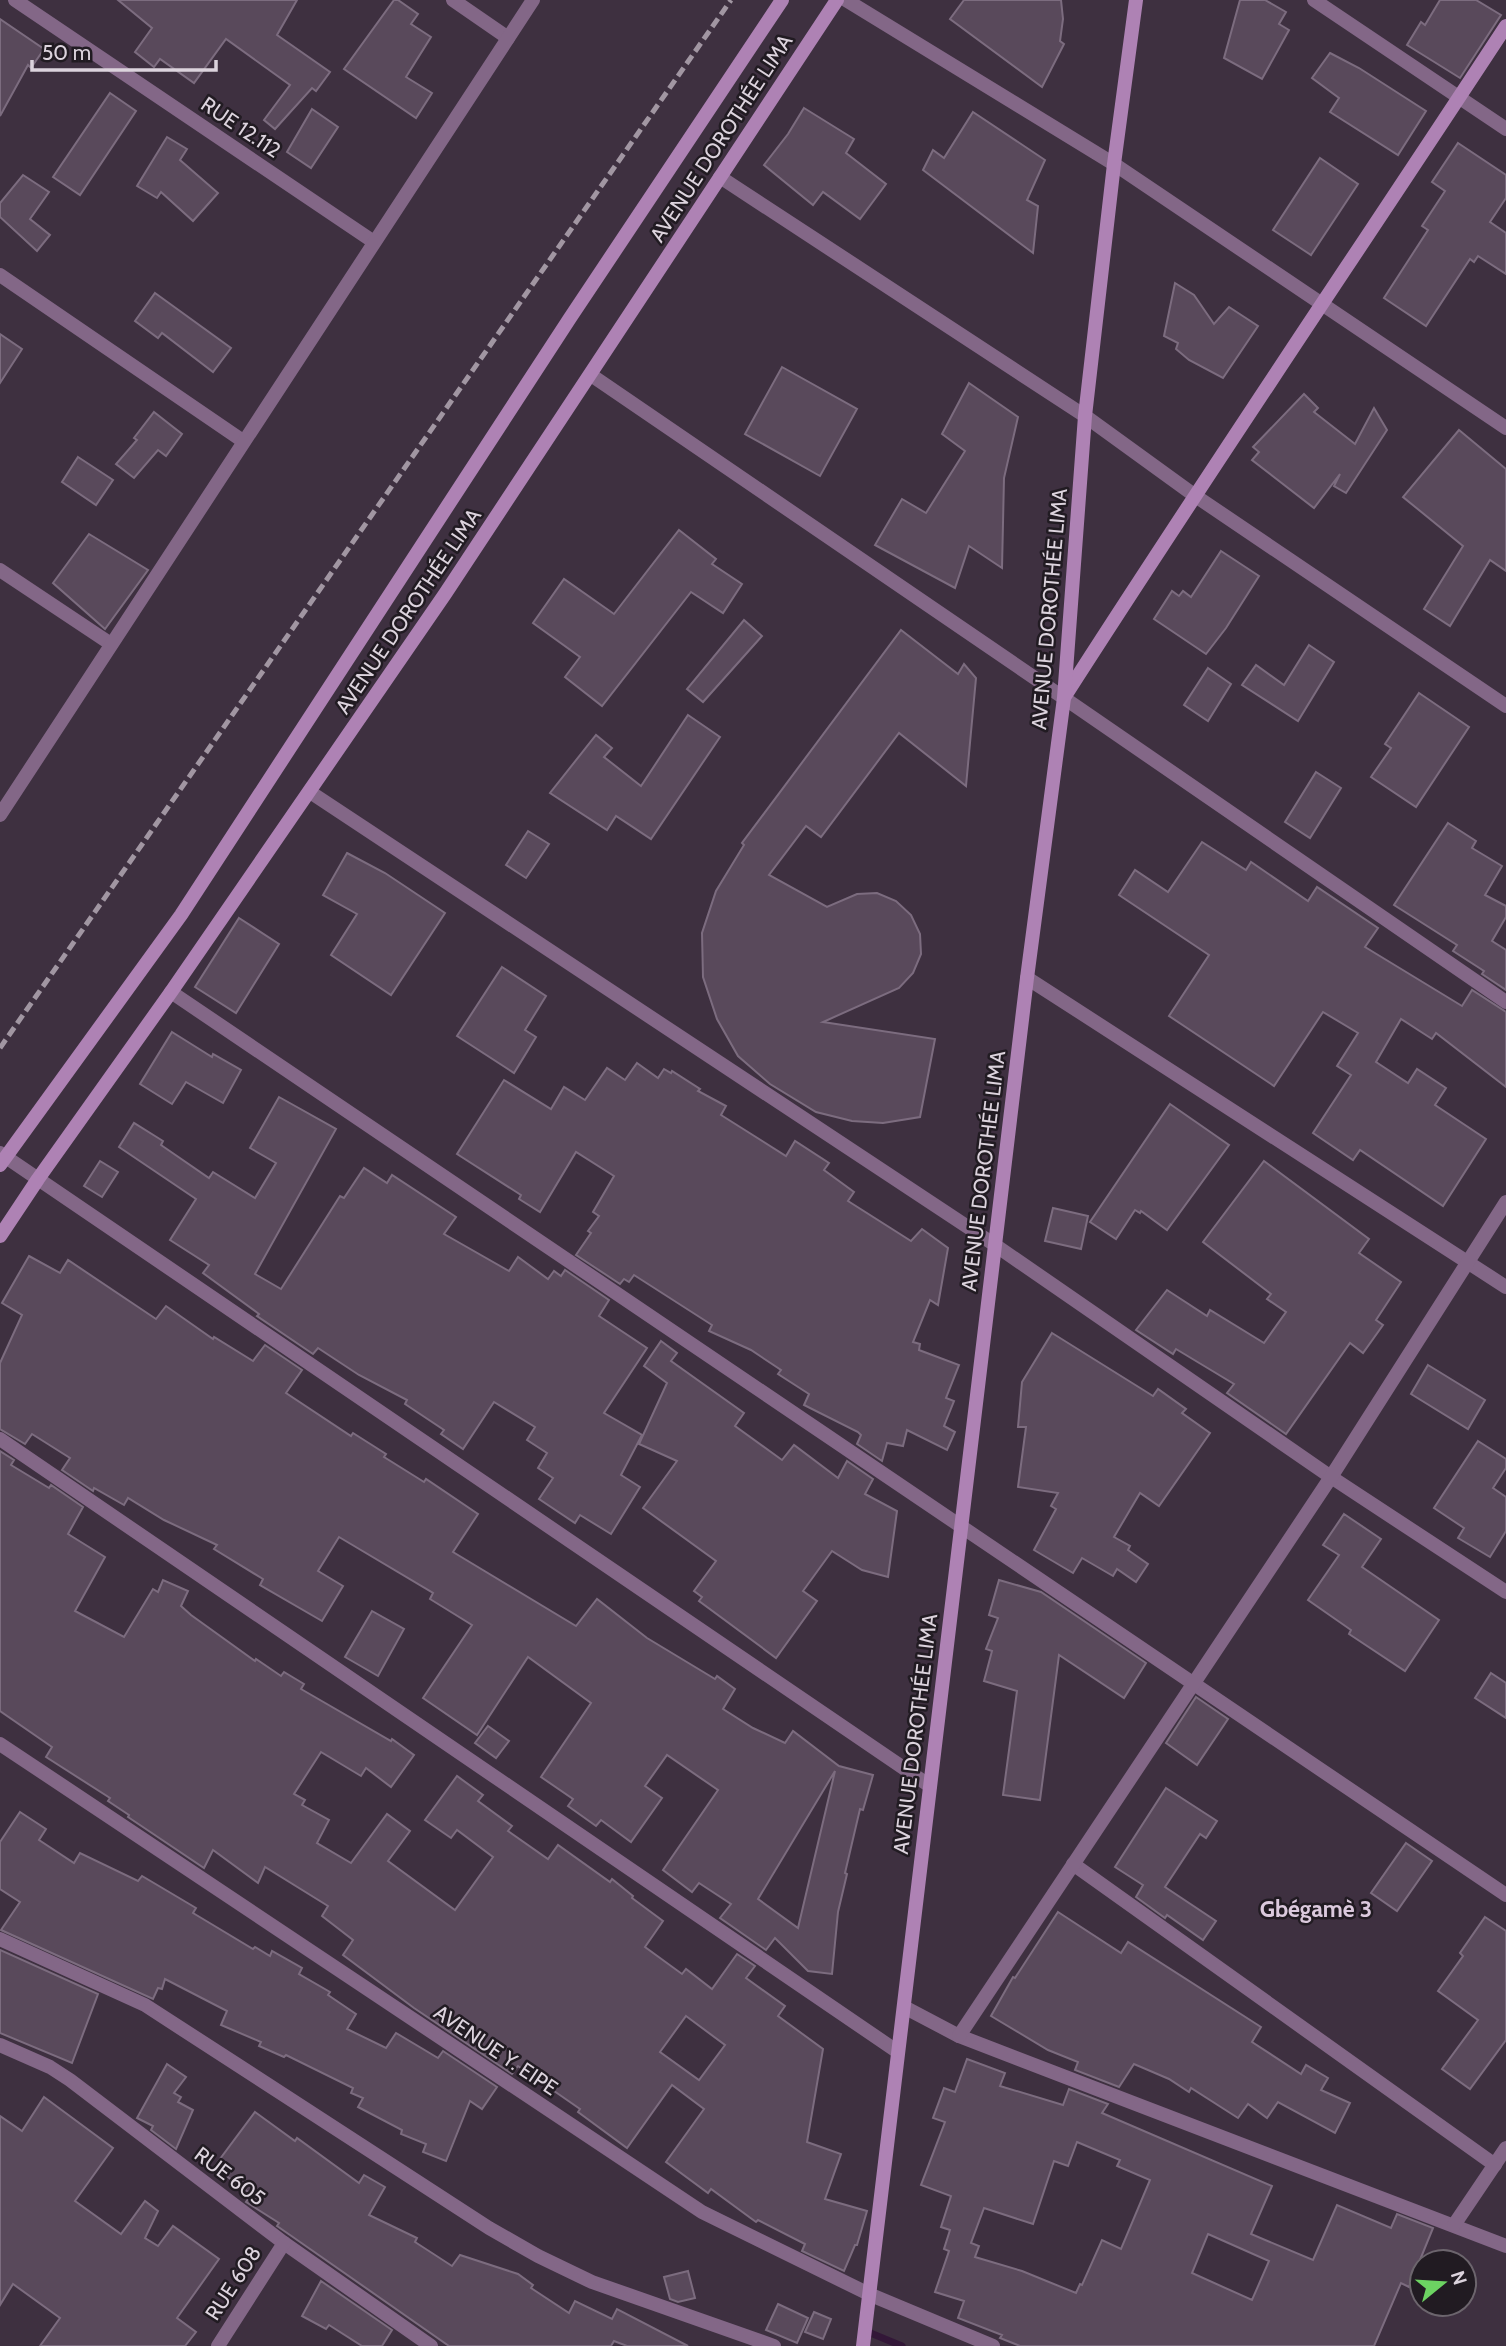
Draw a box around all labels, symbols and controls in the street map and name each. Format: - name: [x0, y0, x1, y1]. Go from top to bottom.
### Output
- scale bar: [32, 28, 215, 72]
- street label: AVENUE DOROTHÉE LIMA: [645, 30, 797, 246]
- text: 50 m: [42, 40, 91, 65]
- street label: RUE 12.112: [196, 91, 286, 163]
- street label: AVENUE DOROTHÉE LIMA: [1026, 487, 1072, 731]
- street label: AVENUE DOROTHÉE LIMA: [330, 504, 486, 718]
- street label: AVENUE DOROTHÉE LIMA: [956, 1049, 1010, 1293]
- street label: AVENUE DOROTHÉE LIMA: [888, 1612, 942, 1856]
- district label: Gbégamè 3: [1260, 1895, 1372, 1923]
- street label: AVENUE Y. EIPE: [430, 2000, 562, 2100]
- street label: RUE 605: [190, 2141, 270, 2211]
- street label: RUE 608: [200, 2241, 266, 2325]
- north arrow: [1408, 2248, 1478, 2318]
- text: N: [1446, 2268, 1472, 2288]

